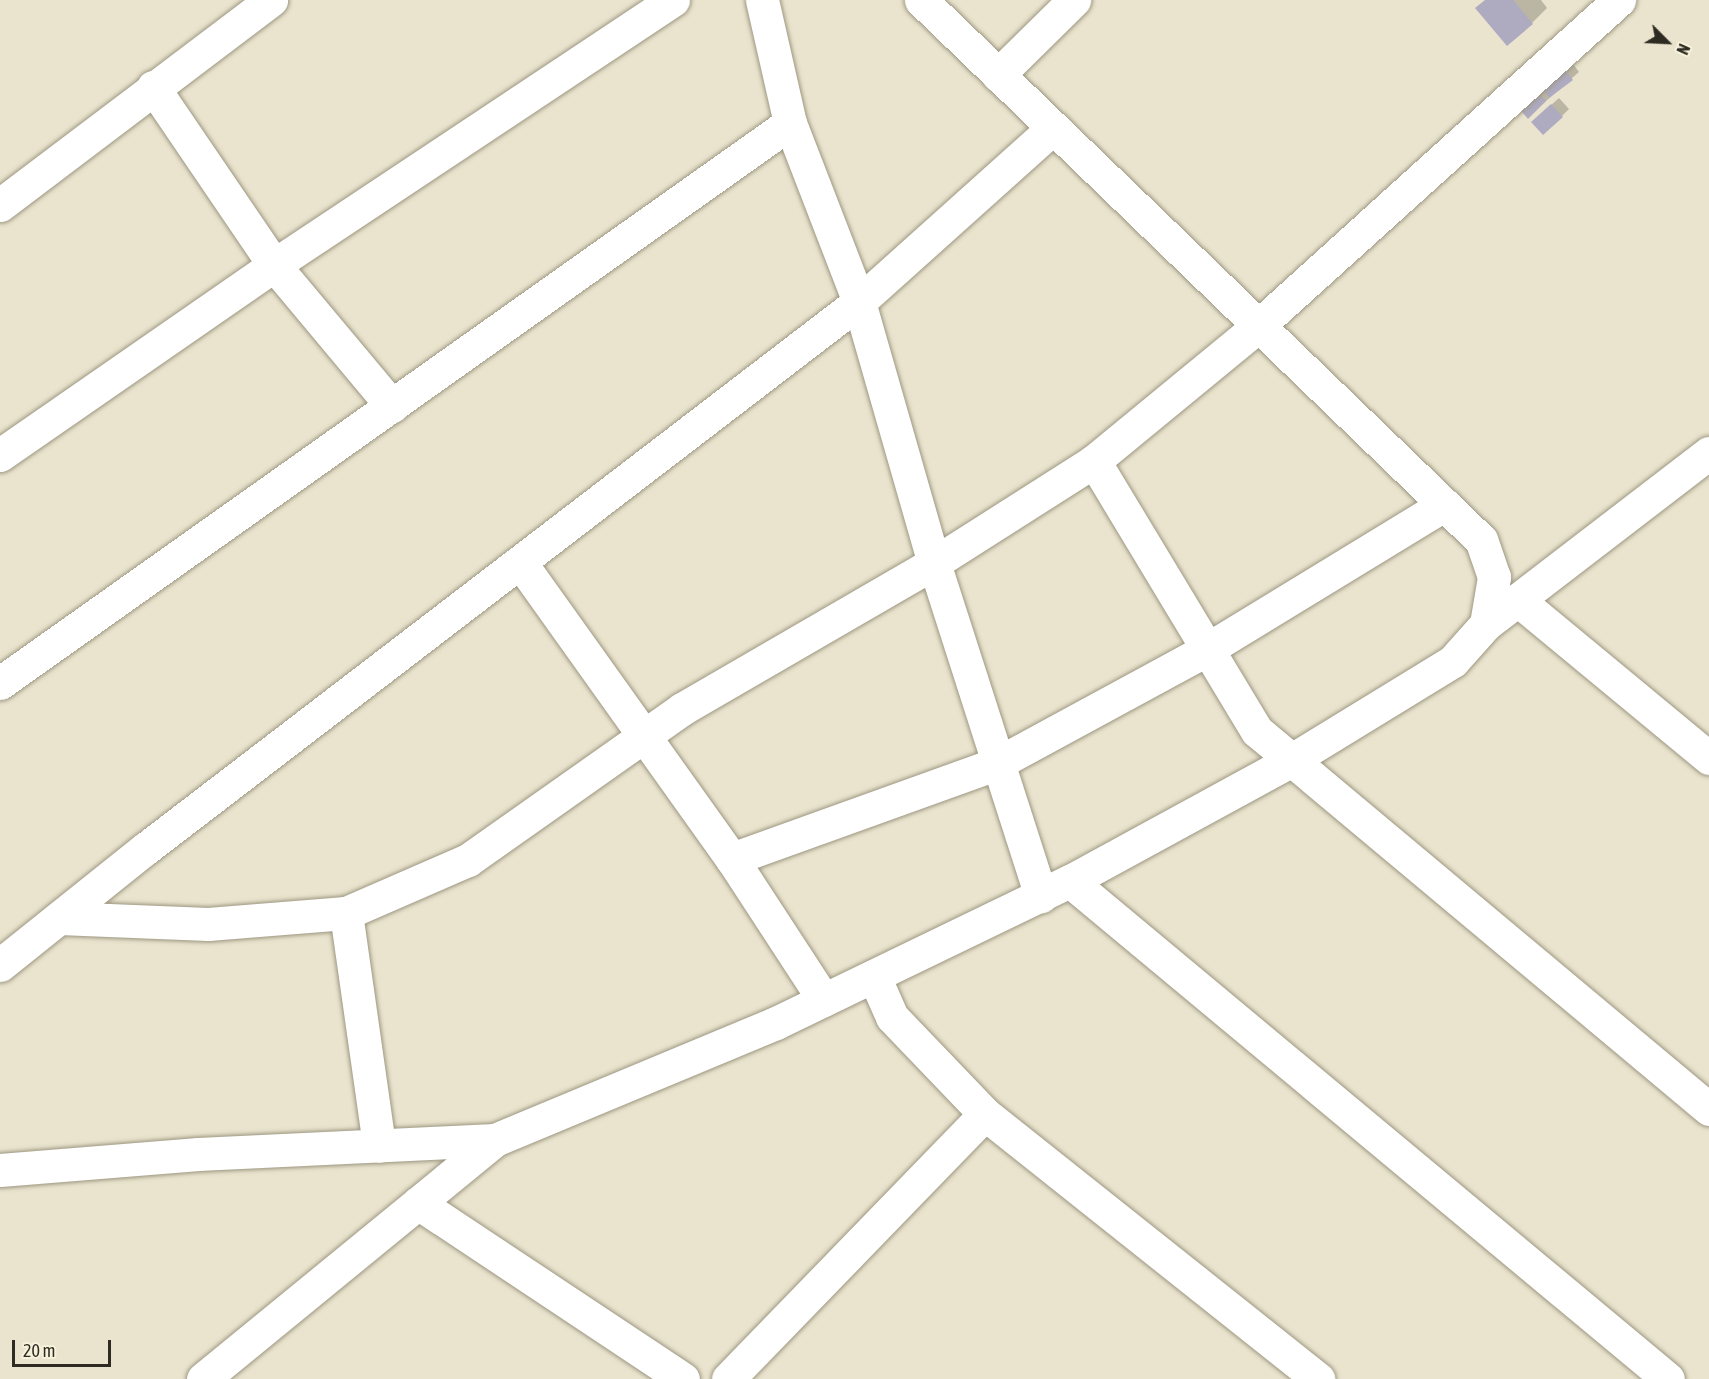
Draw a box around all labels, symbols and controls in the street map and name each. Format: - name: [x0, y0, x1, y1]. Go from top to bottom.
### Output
- north arrow: [1637, 12, 1697, 72]
- text: N: [1673, 41, 1694, 57]
- scale bar: [15, 1328, 114, 1366]
- text: 20 m: [23, 1340, 55, 1361]

